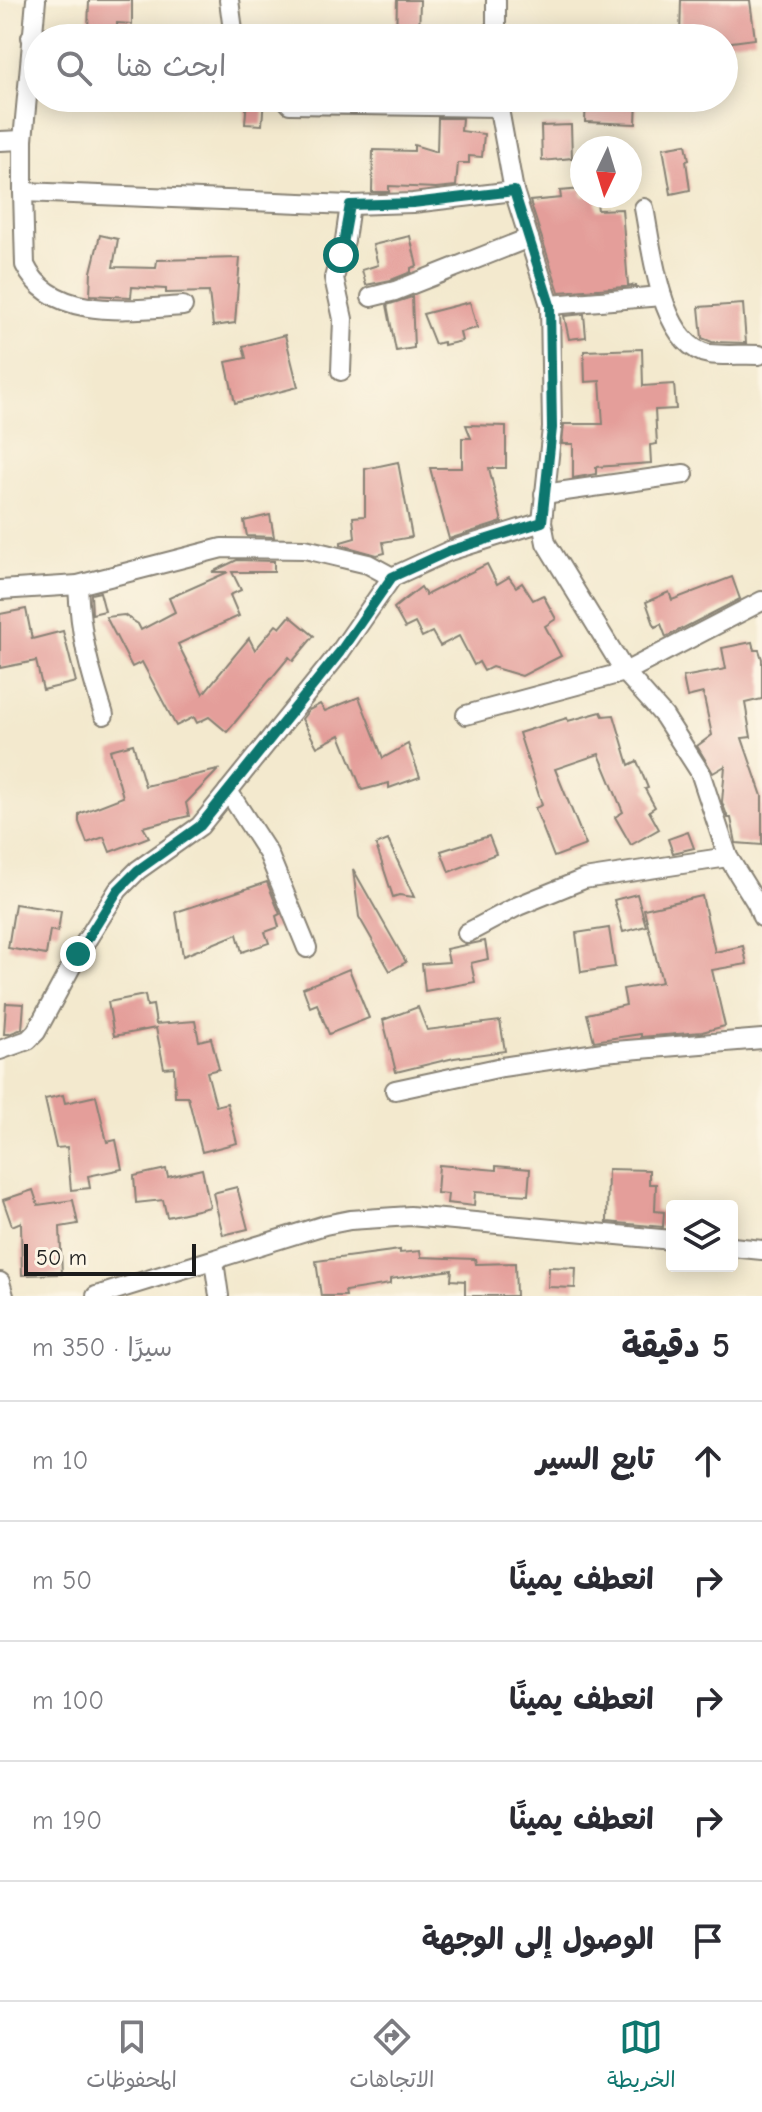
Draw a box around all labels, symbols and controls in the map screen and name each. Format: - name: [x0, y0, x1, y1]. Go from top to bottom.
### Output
- search box: [24, 24, 738, 112]
- icon: search: [52, 46, 96, 90]
- text: ابحث هنا: [116, 49, 226, 84]
- north arrow: [570, 136, 642, 208]
- route start: [323, 237, 359, 273]
- route end: [60, 936, 96, 972]
- map controls: [666, 1200, 738, 1272]
- button: layers: [666, 1200, 738, 1272]
- scale bar: [24, 1240, 196, 1276]
- text: 50 m: [36, 1245, 87, 1271]
- text: 5 دقيقة: [621, 1326, 730, 1366]
- text: سيرًا · 350 m: [32, 1333, 172, 1363]
- icon: ahead: [686, 1439, 730, 1483]
- text: تابع السير: [536, 1442, 654, 1477]
- text: 10 m: [32, 1446, 88, 1476]
- icon: right: [686, 1559, 730, 1603]
- text: انعطف يمينًا: [509, 1562, 654, 1597]
- text: 50 m: [32, 1566, 92, 1596]
- icon: right: [686, 1679, 730, 1723]
- text: انعطف يمينًا: [509, 1682, 654, 1717]
- text: 100 m: [32, 1686, 104, 1716]
- icon: right: [686, 1799, 730, 1843]
- text: انعطف يمينًا: [509, 1802, 654, 1837]
- text: 190 m: [32, 1806, 102, 1836]
- icon: arrive: [686, 1919, 730, 1963]
- text: الوصول إلى الوجهة: [422, 1922, 654, 1957]
- tab: المحفوظات: [86, 2015, 177, 2099]
- tab: الاتجاهات: [350, 2015, 434, 2099]
- tab: الخريطة: [607, 2015, 676, 2099]

